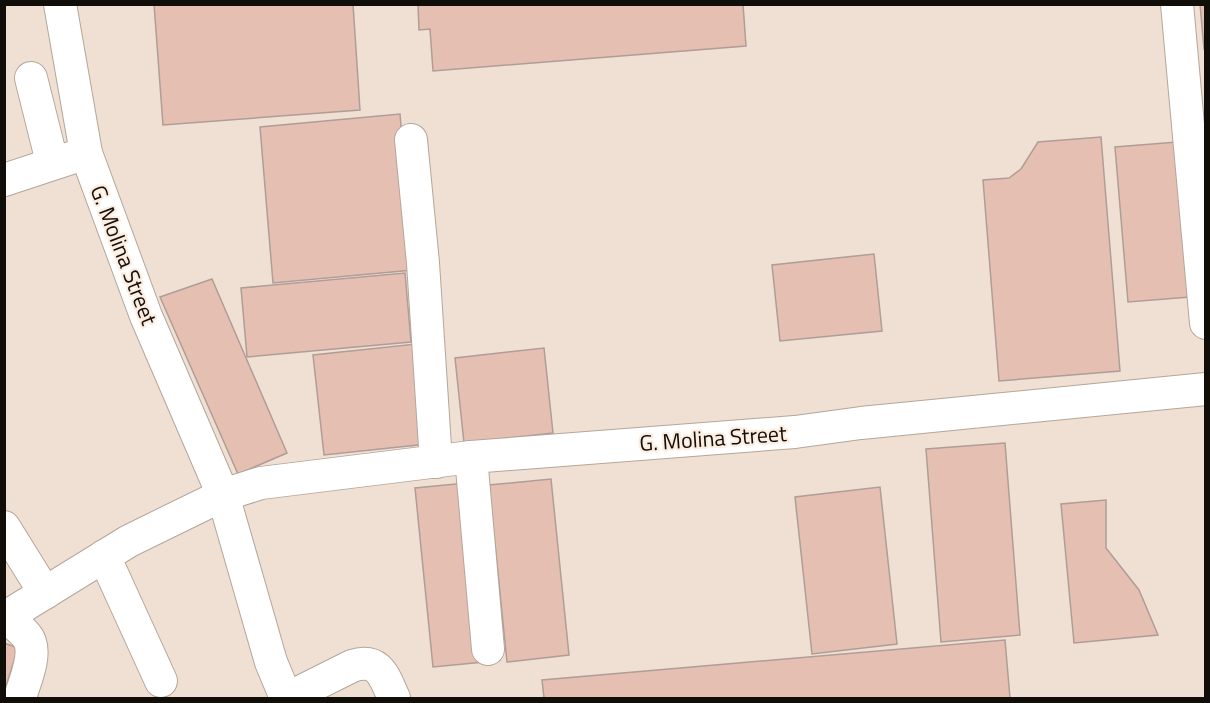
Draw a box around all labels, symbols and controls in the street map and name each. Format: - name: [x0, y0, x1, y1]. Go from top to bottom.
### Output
- street label: G. Molina Street: [82, 180, 166, 330]
- street label: G. Molina Street: [638, 416, 788, 460]

